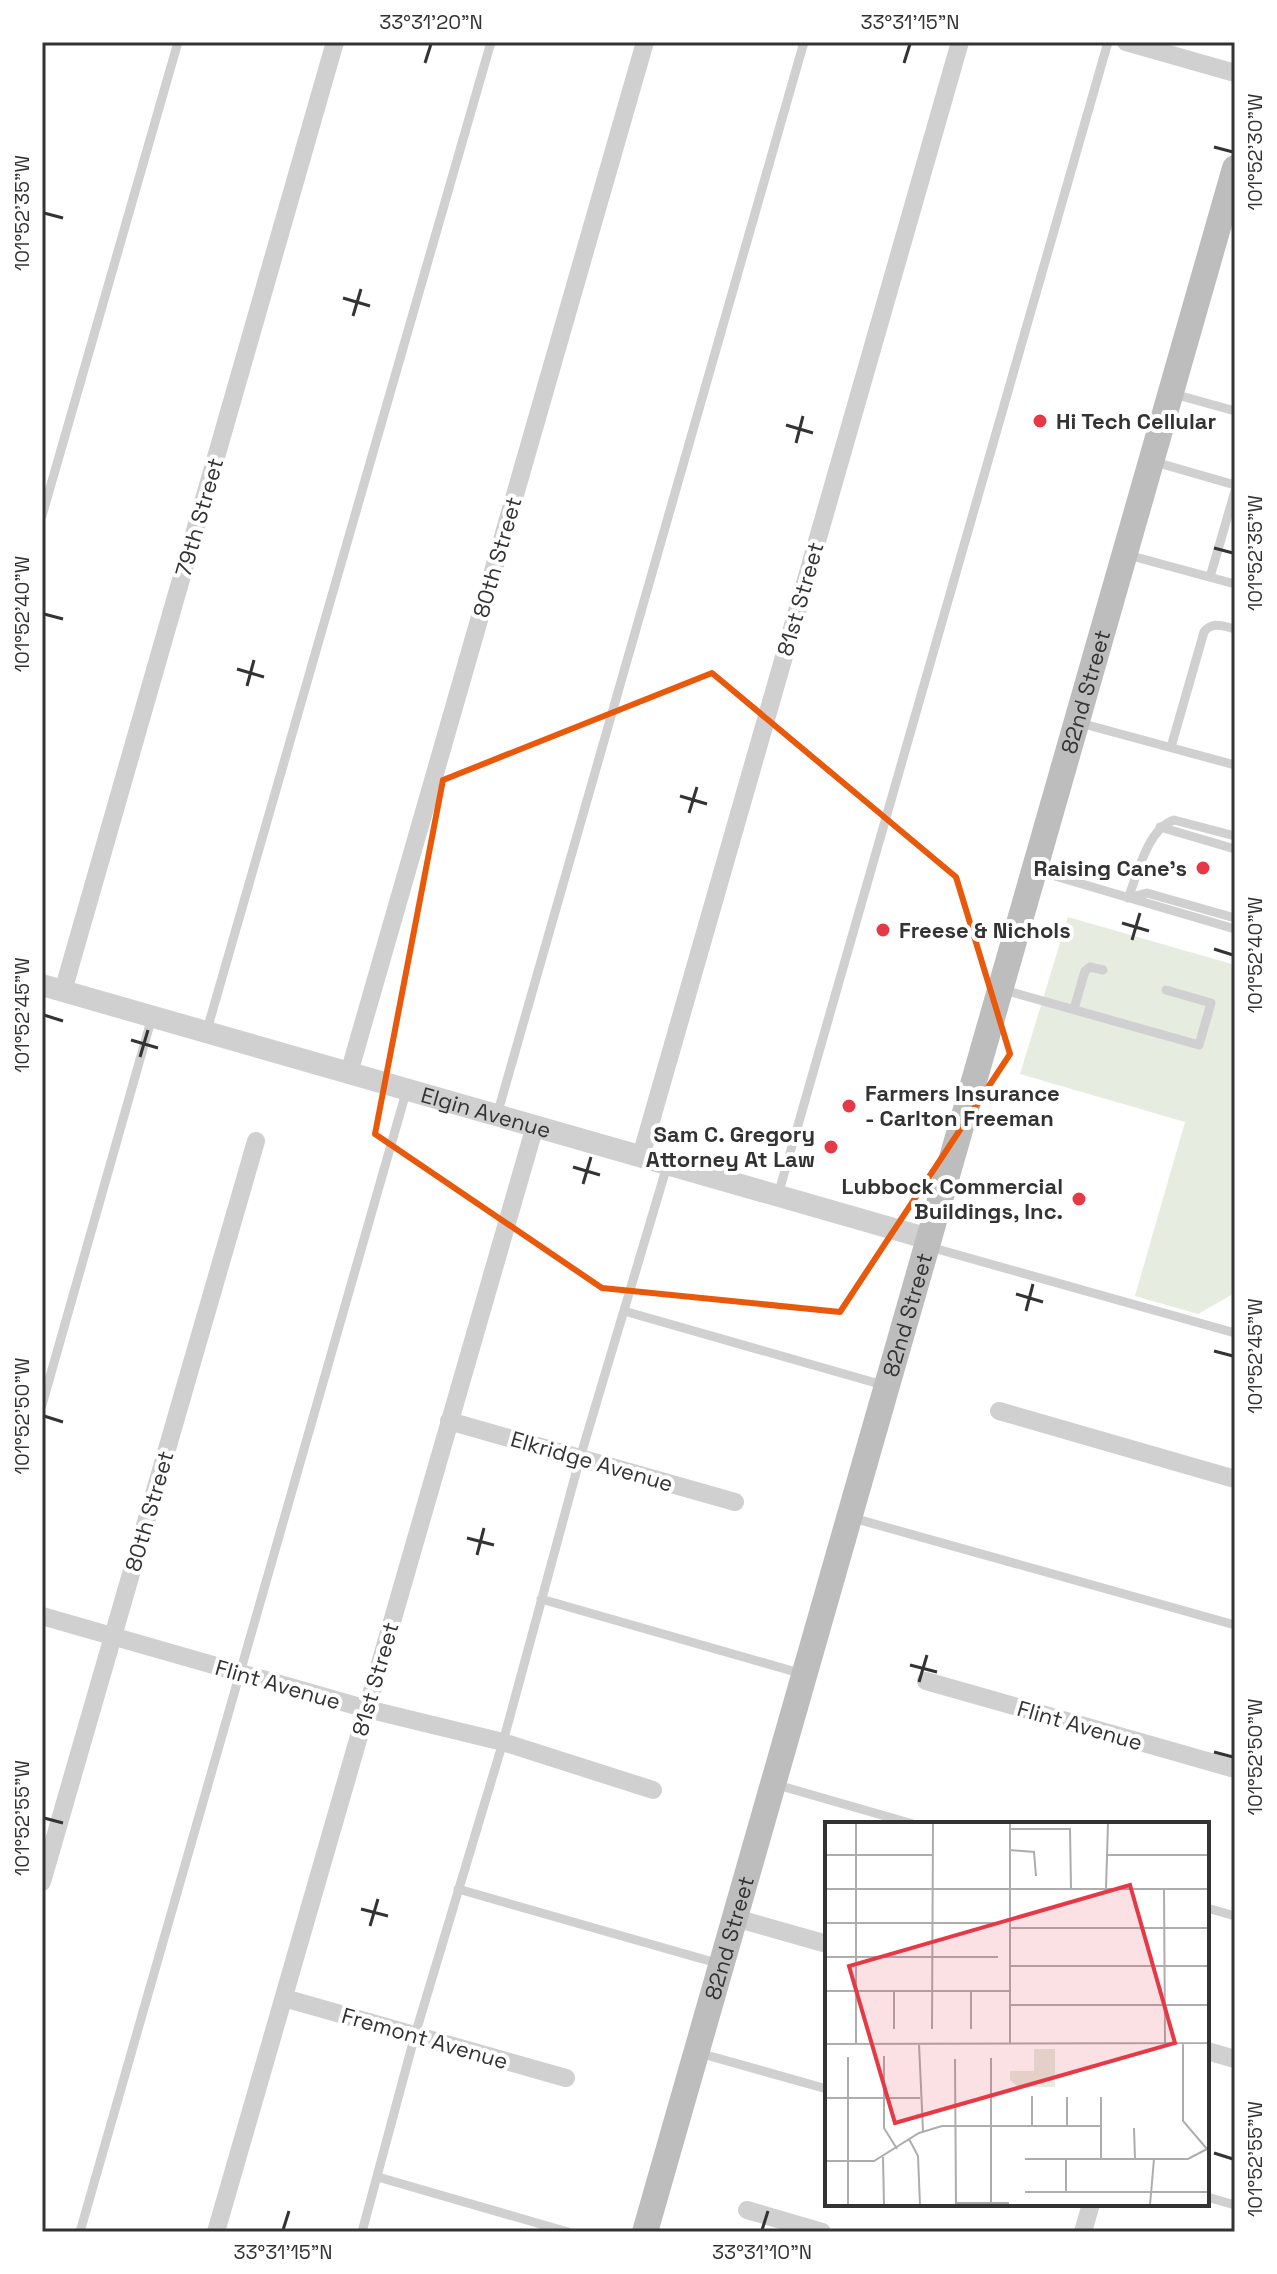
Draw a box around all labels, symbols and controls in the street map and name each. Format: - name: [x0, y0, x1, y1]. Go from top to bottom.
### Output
- text: 33°31'20"N: [379, 9, 483, 35]
- text: 33°31'15"N: [860, 9, 960, 35]
- text: 101°52'30"W: [1242, 94, 1268, 210]
- text: 101°52'35"W: [9, 155, 35, 271]
- place label: Hi Tech Cellular: [1056, 407, 1216, 435]
- marker: Hi Tech Cellular: [1031, 412, 1049, 430]
- street label: 79th Street: [169, 454, 229, 580]
- street label: 80th Street: [466, 493, 528, 621]
- text: 101°52'35"W: [1242, 495, 1268, 611]
- street label: 81st Street: [770, 539, 830, 659]
- text: 101°52'40"W: [9, 556, 35, 672]
- street label: 82nd Street: [1054, 626, 1116, 757]
- place label: Raising Cane's: [1034, 854, 1187, 882]
- marker: Raising Cane's: [1194, 859, 1212, 877]
- text: 101°52'40"W: [1242, 897, 1268, 1013]
- place label: Freese & Nichols: [899, 916, 1071, 944]
- marker: Freese & Nichols: [874, 921, 892, 939]
- text: 101°52'45"W: [9, 957, 35, 1073]
- place label: Farmers Insurance - Carlton Freeman: [865, 1079, 1060, 1132]
- street label: Elgin Avenue: [418, 1080, 554, 1144]
- marker: Farmers Insurance - Carlton Freeman: [840, 1097, 858, 1115]
- place label: Sam C. Gregory Attorney At Law: [646, 1120, 815, 1173]
- marker: Sam C. Gregory Attorney At Law: [822, 1138, 840, 1156]
- place label: Lubbock Commercial Buildings, Inc.: [842, 1172, 1063, 1225]
- marker: Lubbock Commercial Buildings, Inc.: [1070, 1190, 1088, 1208]
- street label: 82nd Street: [876, 1250, 938, 1380]
- text: 101°52'45"W: [1242, 1298, 1268, 1414]
- text: 101°52'50"W: [9, 1358, 35, 1474]
- street label: Elkridge Avenue: [508, 1424, 676, 1498]
- street label: 80th Street: [118, 1447, 180, 1575]
- street label: 81st Street: [345, 1619, 405, 1739]
- street label: Flint Avenue: [212, 1653, 344, 1715]
- street label: Flint Avenue: [1014, 1694, 1146, 1756]
- text: 101°52'50"W: [1242, 1699, 1268, 1815]
- text: 101°52'55"W: [9, 1760, 35, 1876]
- inset map: [825, 1822, 1209, 2206]
- street label: 82nd Street: [698, 1873, 760, 2003]
- street label: Fremont Avenue: [339, 2001, 511, 2075]
- text: 101°52'55"W: [1242, 2101, 1268, 2217]
- text: 33°31'15"N: [233, 2239, 333, 2265]
- text: 33°31'10"N: [712, 2239, 812, 2265]

